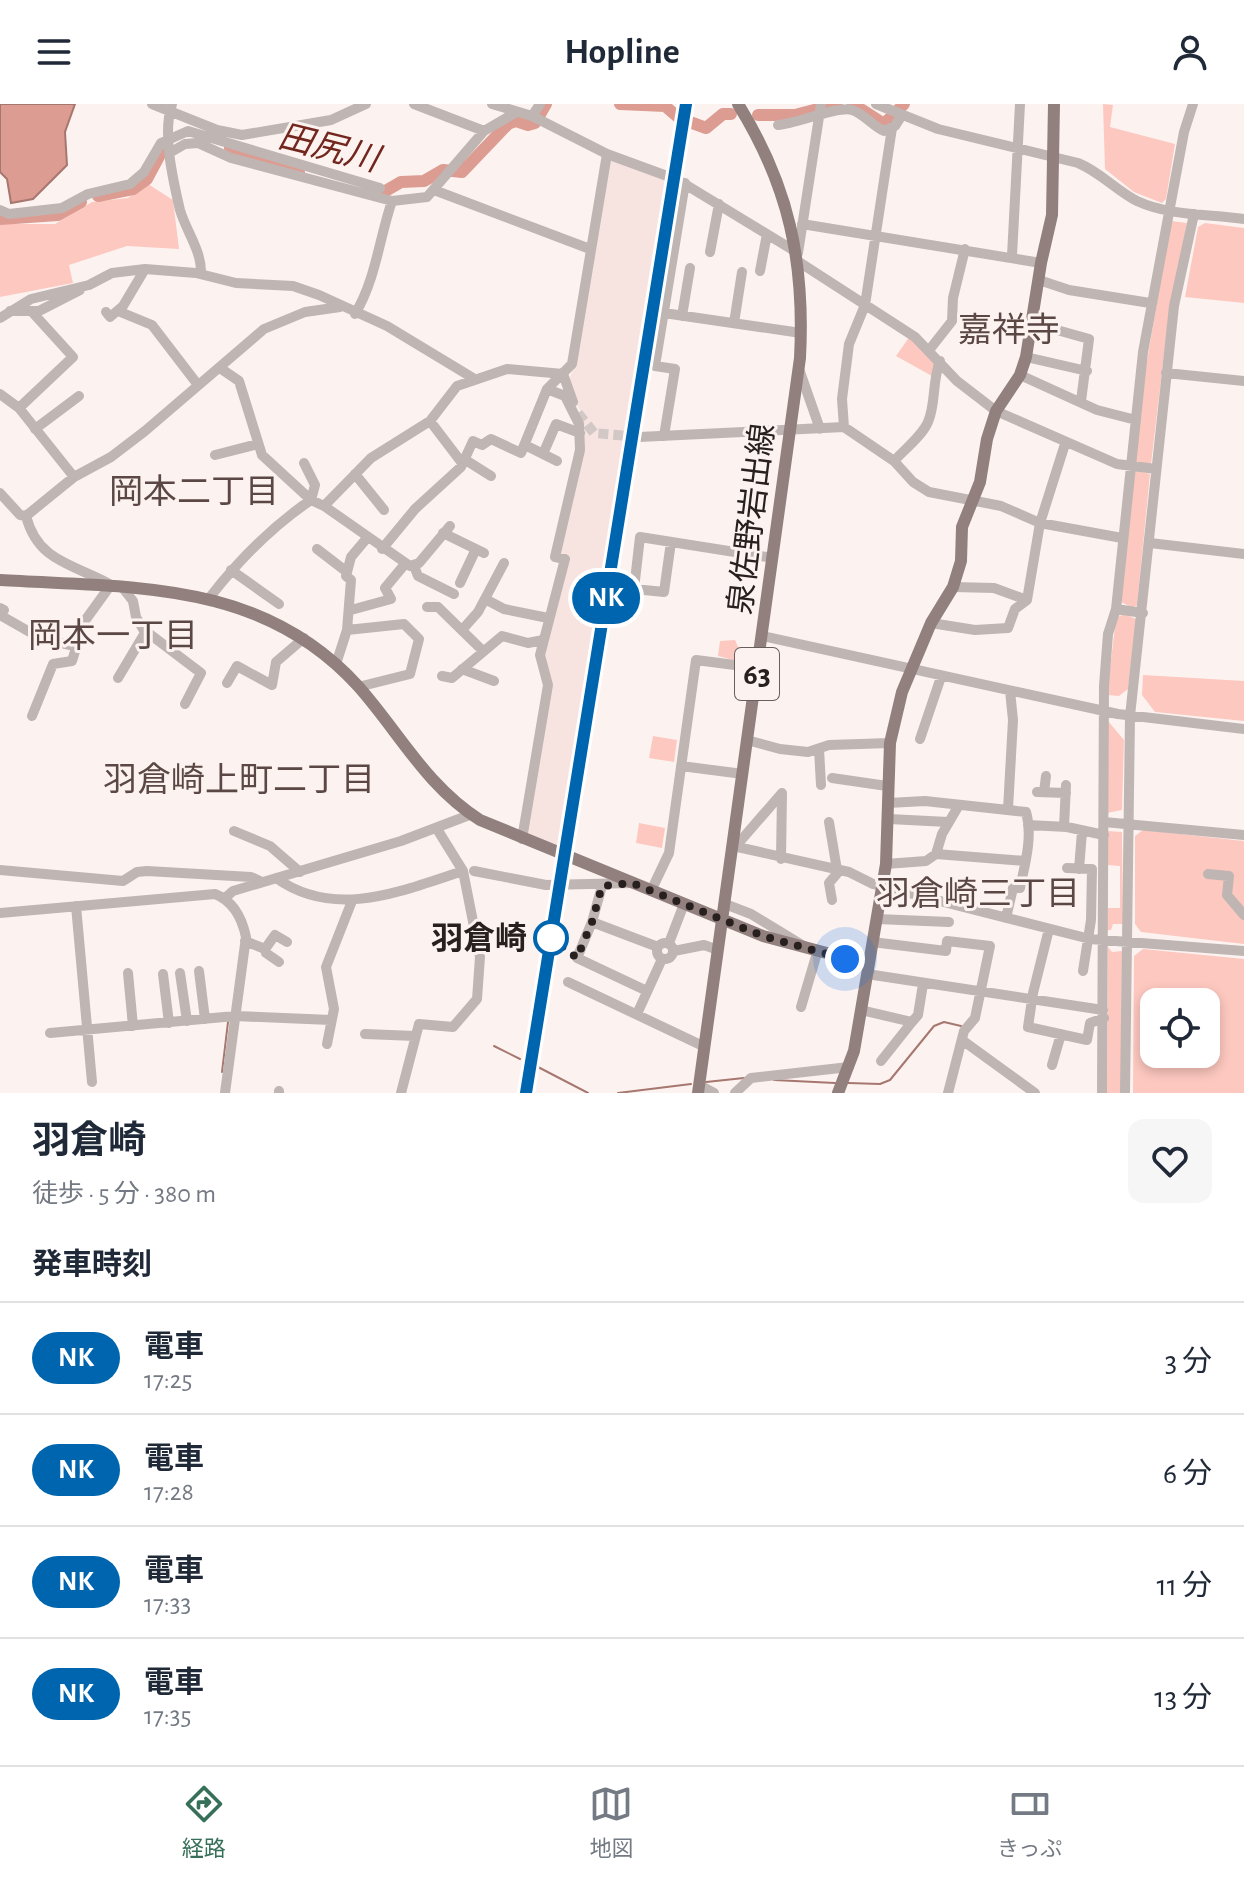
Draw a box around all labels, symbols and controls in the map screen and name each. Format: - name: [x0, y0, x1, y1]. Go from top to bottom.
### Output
- icon: menu: [32, 30, 76, 74]
- icon: person: [1168, 30, 1212, 74]
- text: Hopline: [564, 34, 680, 70]
- water label: 田尻川: [275, 120, 385, 178]
- district label: 嘉祥寺: [958, 312, 1060, 348]
- street label: 泉佐野岩出線: [722, 422, 780, 616]
- district label: 岡本二丁目: [109, 474, 279, 510]
- line badge: NK: [570, 572, 642, 624]
- text: NK: [588, 584, 624, 612]
- district label: 岡本一丁目: [28, 618, 198, 654]
- road number: 63: [735, 648, 779, 700]
- district label: 羽倉崎上町二丁目: [103, 762, 375, 798]
- district label: 羽倉崎三丁目: [876, 876, 1080, 912]
- place label: 羽倉崎: [431, 921, 527, 955]
- marker: 羽倉崎: [534, 921, 568, 955]
- your location: [825, 939, 865, 979]
- map controls: [1140, 988, 1220, 1068]
- button: locate: [1140, 988, 1220, 1068]
- button: heart: [1128, 1119, 1212, 1203]
- text: 羽倉崎: [32, 1123, 146, 1161]
- text: 徒歩 · 5 分 · 380 m: [32, 1181, 216, 1207]
- text: 発車時刻: [32, 1250, 152, 1280]
- text: 電車: [144, 1332, 204, 1362]
- text: NK: [58, 1344, 94, 1372]
- text: 3 分: [1165, 1347, 1212, 1377]
- text: 17:25: [144, 1367, 192, 1393]
- text: 電車: [144, 1444, 204, 1474]
- text: NK: [58, 1456, 94, 1484]
- text: 6 分: [1163, 1459, 1212, 1489]
- text: 17:28: [144, 1479, 194, 1505]
- text: 電車: [144, 1556, 204, 1586]
- text: NK: [58, 1568, 94, 1596]
- text: 11 分: [1156, 1571, 1212, 1601]
- text: 17:33: [144, 1591, 191, 1617]
- text: 電車: [144, 1668, 204, 1698]
- text: NK: [58, 1680, 94, 1708]
- text: 13 分: [1154, 1683, 1212, 1713]
- text: 17:35: [144, 1703, 191, 1729]
- tab: 経路: [182, 1782, 226, 1862]
- tab: 地図: [589, 1782, 633, 1862]
- tab: きっぷ: [997, 1782, 1062, 1862]

